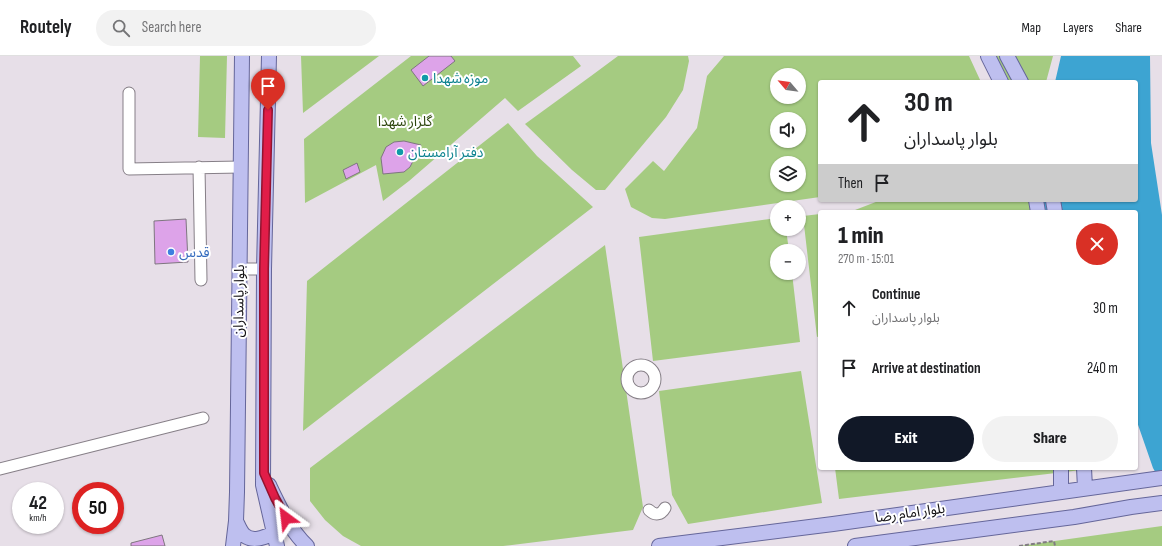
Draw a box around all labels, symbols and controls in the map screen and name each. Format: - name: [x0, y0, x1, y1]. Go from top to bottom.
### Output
- search box: [96, 10, 376, 46]
- text: Routely: [20, 16, 72, 39]
- icon: search: [110, 17, 132, 39]
- text: Search here: [142, 18, 201, 37]
- text: Map: [1021, 19, 1041, 36]
- text: Layers: [1063, 19, 1093, 36]
- text: Share: [1115, 19, 1142, 36]
- north arrow: [770, 68, 806, 104]
- map controls: [770, 68, 806, 280]
- pin: [251, 69, 285, 110]
- place label: موزه شهدا: [433, 70, 488, 87]
- marker: موزه شهدا: [420, 73, 430, 83]
- icon: arrive: [257, 75, 279, 97]
- text: 30 m: [904, 86, 953, 119]
- icon: ahead: [838, 96, 890, 148]
- button: sound: [770, 112, 806, 148]
- park label: گلزار شهدا: [378, 113, 433, 130]
- text: بلوار پاسداران: [904, 129, 998, 150]
- place label: دفتر آرامستان: [408, 144, 484, 161]
- marker: دفتر آرامستان: [395, 147, 405, 157]
- button: layers: [770, 156, 806, 192]
- icon: arrive: [871, 172, 893, 194]
- text: Then: [838, 174, 863, 193]
- button: +: [770, 200, 806, 236]
- text: 1 min: [838, 221, 884, 250]
- button: close: [1076, 223, 1118, 265]
- place label: قدس: [179, 244, 210, 261]
- button: −: [770, 244, 806, 280]
- marker: قدس: [166, 247, 176, 257]
- text: 270 m · 15:01: [838, 251, 894, 267]
- street label: بلوار پاسداران: [230, 264, 249, 338]
- text: Continue: [872, 285, 921, 304]
- icon: ahead: [838, 297, 860, 319]
- text: 30 m: [1093, 299, 1118, 318]
- text: بلوار پاسداران: [872, 310, 940, 326]
- icon: arrive: [838, 357, 860, 379]
- text: Arrive at destination: [872, 359, 981, 378]
- text: 240 m: [1087, 359, 1118, 378]
- button: Exit: [838, 416, 974, 462]
- button: Share: [982, 416, 1118, 462]
- speed limit sign: 50: [72, 482, 124, 534]
- text: 42: [29, 491, 47, 515]
- position arrow: [265, 497, 307, 539]
- street label: بلوار امام رضا: [874, 500, 947, 528]
- text: km/h: [29, 512, 47, 524]

